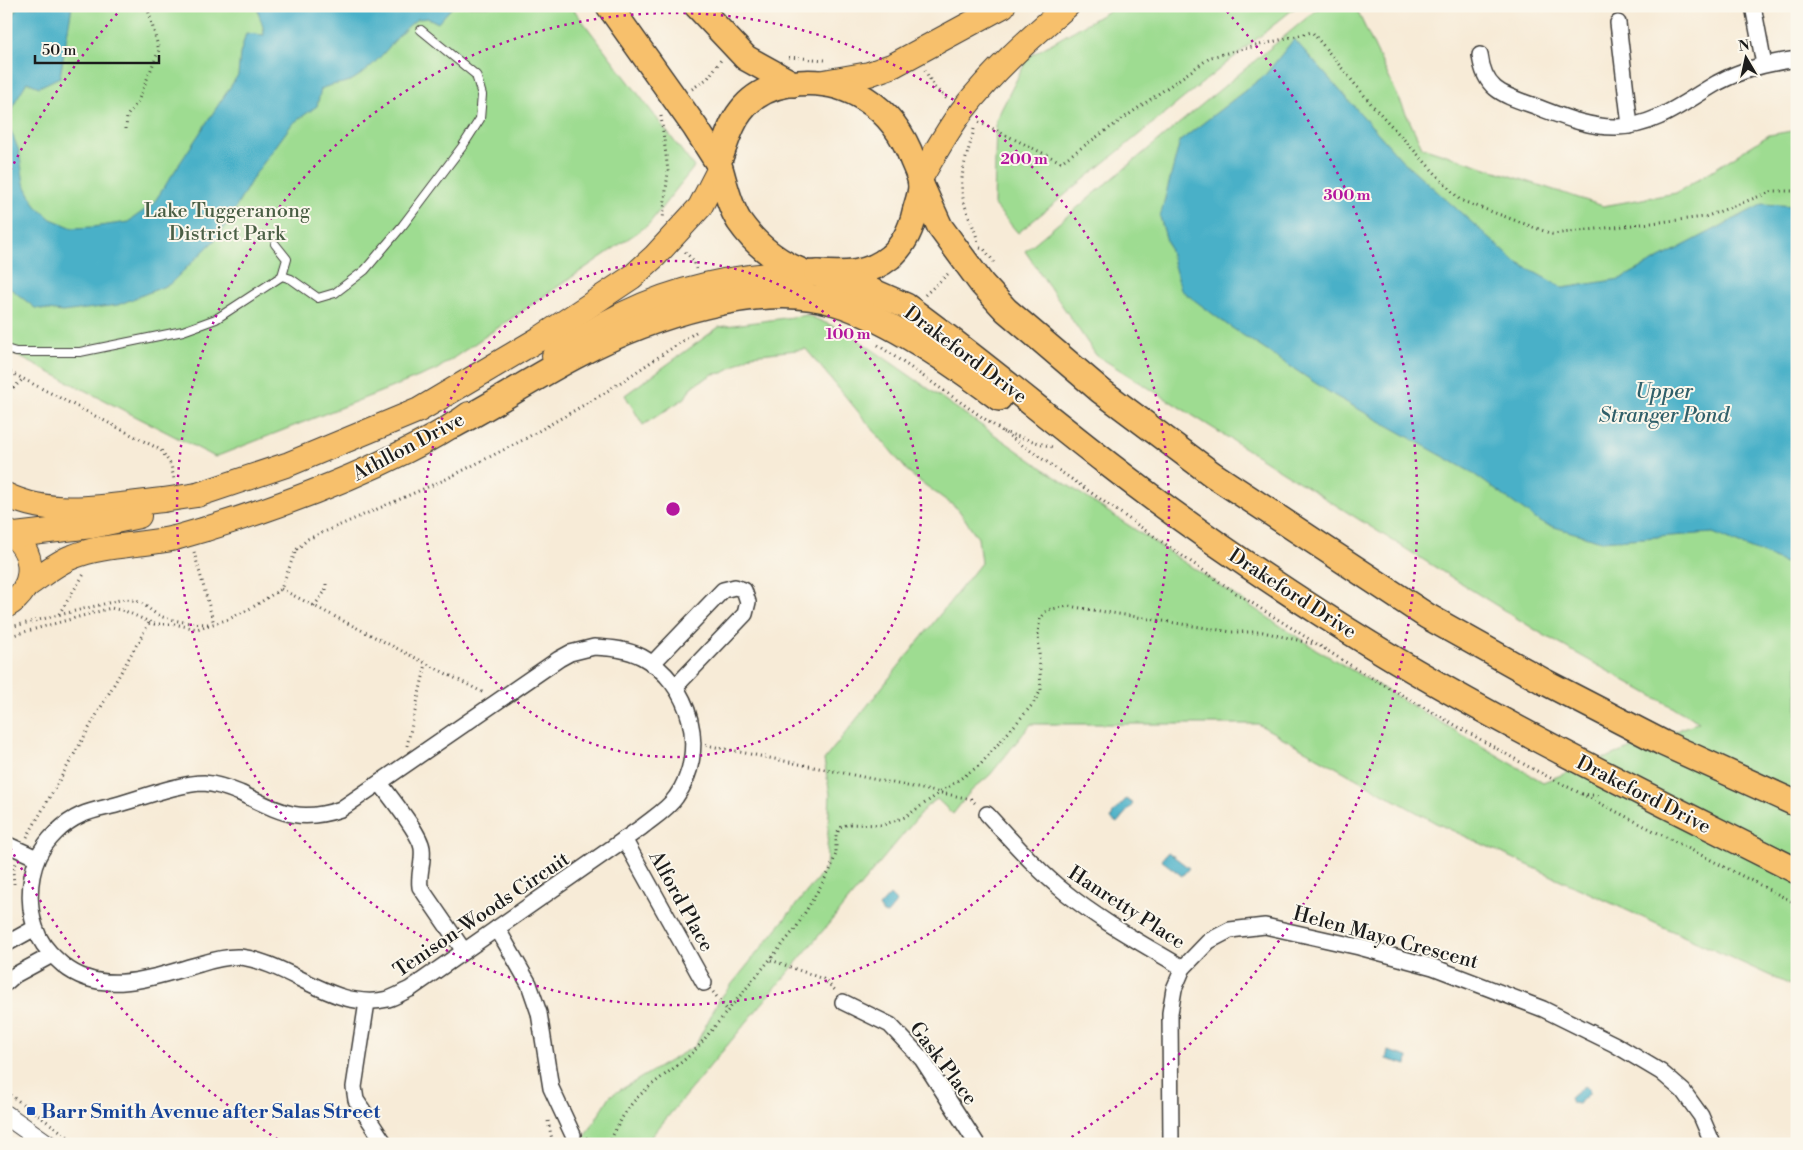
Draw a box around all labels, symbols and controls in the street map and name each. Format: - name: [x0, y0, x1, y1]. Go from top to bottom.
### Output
- scale bar: [35, 32, 159, 64]
- north arrow: [1720, 32, 1770, 82]
- text: N: [1737, 36, 1751, 56]
- text: 50 m: [42, 41, 76, 60]
- text: 200 m: [1000, 150, 1048, 169]
- text: 300 m: [1324, 186, 1371, 205]
- park label: Lake Tuggeranong District Park: [144, 199, 311, 247]
- street label: Drakeford Drive: [899, 301, 1032, 410]
- text: 100 m: [826, 325, 871, 344]
- water label: Upper Stranger Pond: [1599, 379, 1730, 429]
- street label: Athllon Drive: [348, 407, 469, 488]
- centre of rings: [664, 500, 682, 518]
- street label: Drakeford Drive: [1223, 544, 1361, 645]
- street label: Drakeford Drive: [1572, 751, 1715, 840]
- street label: Alford Place: [642, 846, 719, 957]
- street label: Tenison-Woods Circuit: [389, 847, 575, 983]
- street label: Hanretty Place: [1063, 861, 1189, 955]
- street label: Helen Mayo Crescent: [1290, 902, 1481, 975]
- street label: Gask Place: [903, 1017, 982, 1111]
- place label: Barr Smith Avenue after Salas Street: [41, 1100, 381, 1125]
- marker: Barr Smith Avenue after Salas Street: [25, 1105, 37, 1117]

